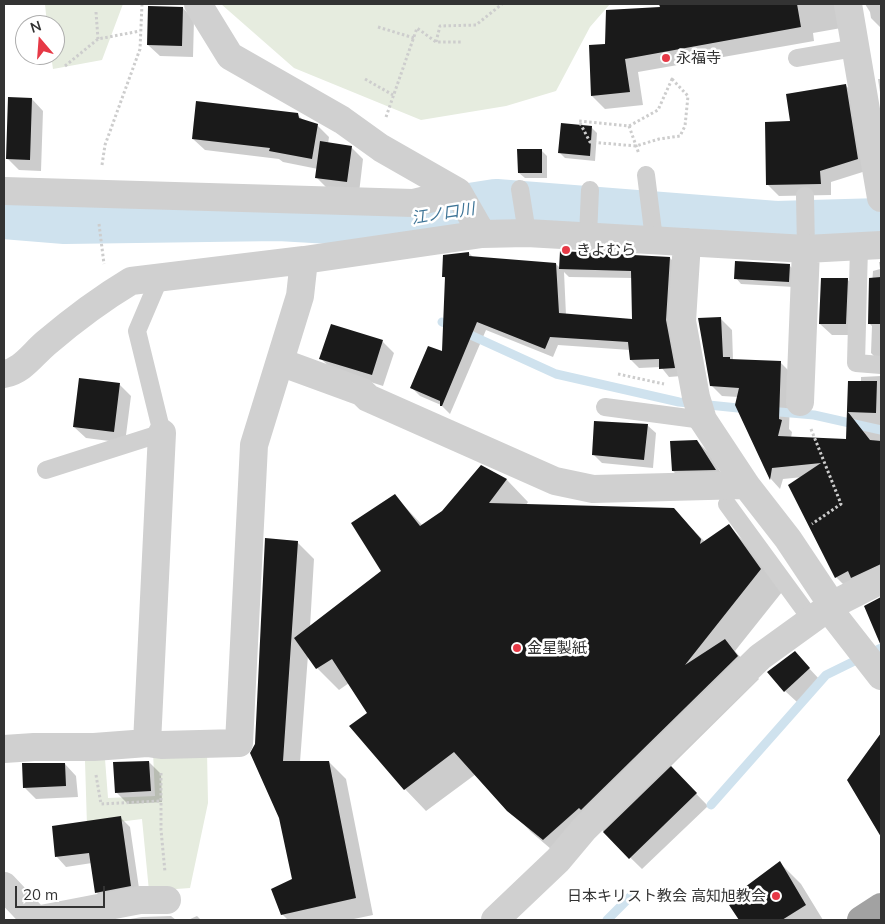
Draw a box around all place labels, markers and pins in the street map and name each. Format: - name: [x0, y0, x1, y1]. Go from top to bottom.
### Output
- place label: 永福寺: [676, 49, 721, 67]
- marker: 永福寺: [660, 52, 672, 64]
- place label: きよむら: [576, 241, 636, 259]
- marker: きよむら: [560, 244, 572, 256]
- place label: 金星製紙: [527, 639, 587, 657]
- marker: 金星製紙: [511, 642, 523, 654]
- place label: 日本キリスト教会 高知旭教会: [567, 887, 766, 905]
- marker: 日本キリスト教会 高知旭教会: [770, 890, 782, 902]

